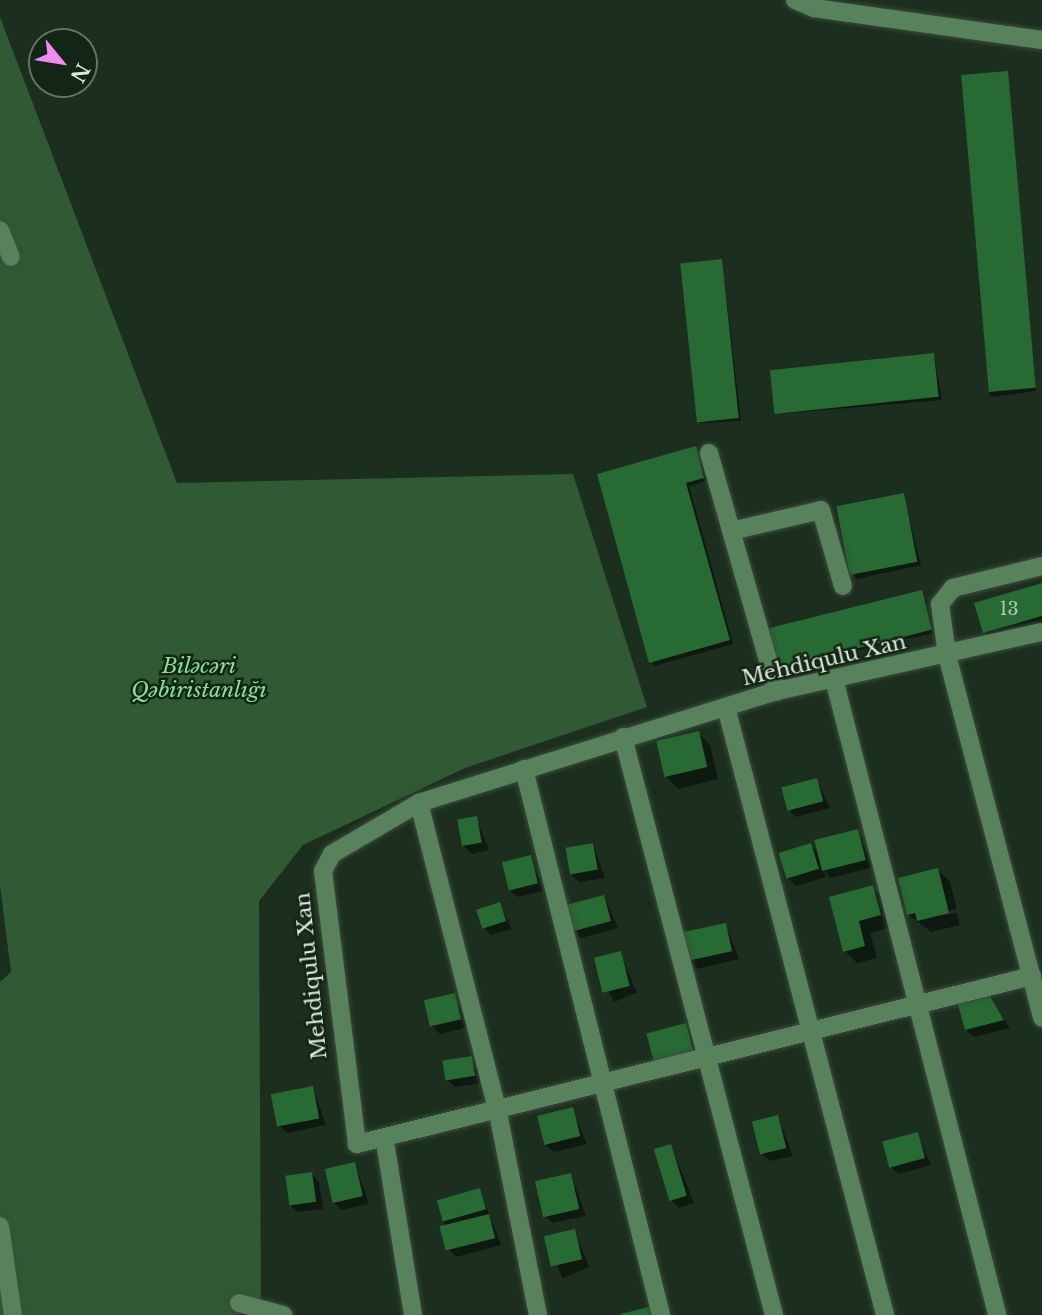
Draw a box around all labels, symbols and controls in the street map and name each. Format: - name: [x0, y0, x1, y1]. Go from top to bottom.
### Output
- north arrow: [28, 28, 98, 98]
- text: N: [65, 59, 94, 86]
- house number: 13: [999, 598, 1019, 620]
- street label: Mehdiqulu Xan: [739, 629, 909, 691]
- park label: Biləcəri Qəbiristanlığı: [131, 653, 267, 703]
- street label: Mehdiqulu Xan: [290, 891, 332, 1061]

